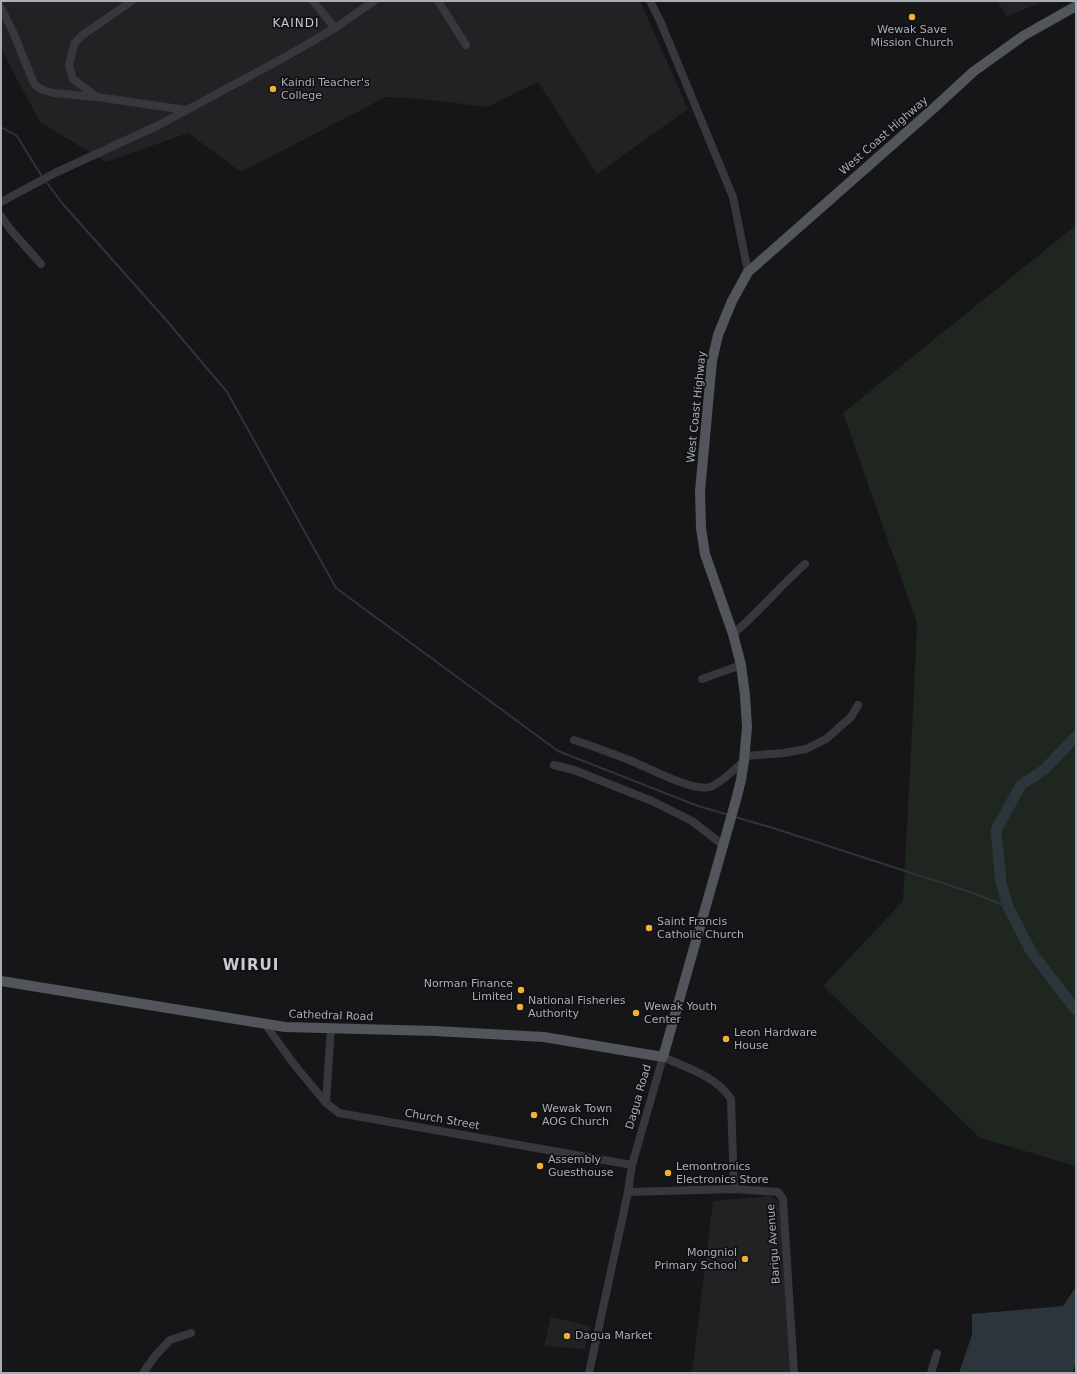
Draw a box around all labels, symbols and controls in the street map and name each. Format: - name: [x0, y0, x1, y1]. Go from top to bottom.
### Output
- marker: Wewak Save Mission Church: [907, 12, 917, 22]
- district label: KAINDI: [272, 17, 320, 31]
- place label: Wewak Save Mission Church: [870, 23, 954, 49]
- place label: Kaindi Teacher's College: [281, 76, 370, 102]
- marker: Kaindi Teacher's College: [268, 84, 278, 94]
- street label: West Coast Highway: [837, 94, 931, 178]
- street label: West Coast Highway: [685, 350, 709, 464]
- place label: Saint Francis Catholic Church: [657, 915, 744, 941]
- marker: Saint Francis Catholic Church: [644, 923, 654, 933]
- district label: WIRUI: [223, 957, 279, 975]
- place label: Norman Finance Limited: [424, 977, 513, 1003]
- marker: Norman Finance Limited: [516, 985, 526, 995]
- place label: National Fisheries Authority: [528, 994, 625, 1020]
- place label: Wewak Youth Center: [644, 1000, 717, 1026]
- marker: National Fisheries Authority: [515, 1002, 525, 1012]
- street label: Cathedral Road: [288, 1008, 374, 1024]
- marker: Wewak Youth Center: [631, 1008, 641, 1018]
- place label: Leon Hardware House: [734, 1026, 817, 1052]
- marker: Leon Hardware House: [721, 1034, 731, 1044]
- street label: Dagua Road: [623, 1063, 655, 1131]
- place label: Wewak Town AOG Church: [542, 1102, 612, 1128]
- street label: Church Street: [404, 1107, 480, 1133]
- marker: Wewak Town AOG Church: [529, 1110, 539, 1120]
- place label: Assembly Guesthouse: [548, 1153, 613, 1179]
- place label: Lemontronics Electronics Store: [676, 1160, 769, 1186]
- marker: Assembly Guesthouse: [535, 1161, 545, 1171]
- marker: Lemontronics Electronics Store: [663, 1168, 673, 1178]
- street label: Barigu Avenue: [765, 1204, 783, 1284]
- place label: Mongniol Primary School: [654, 1246, 737, 1272]
- marker: Mongniol Primary School: [740, 1254, 750, 1264]
- place label: Dagua Market: [575, 1329, 652, 1343]
- marker: Dagua Market: [562, 1331, 572, 1341]

